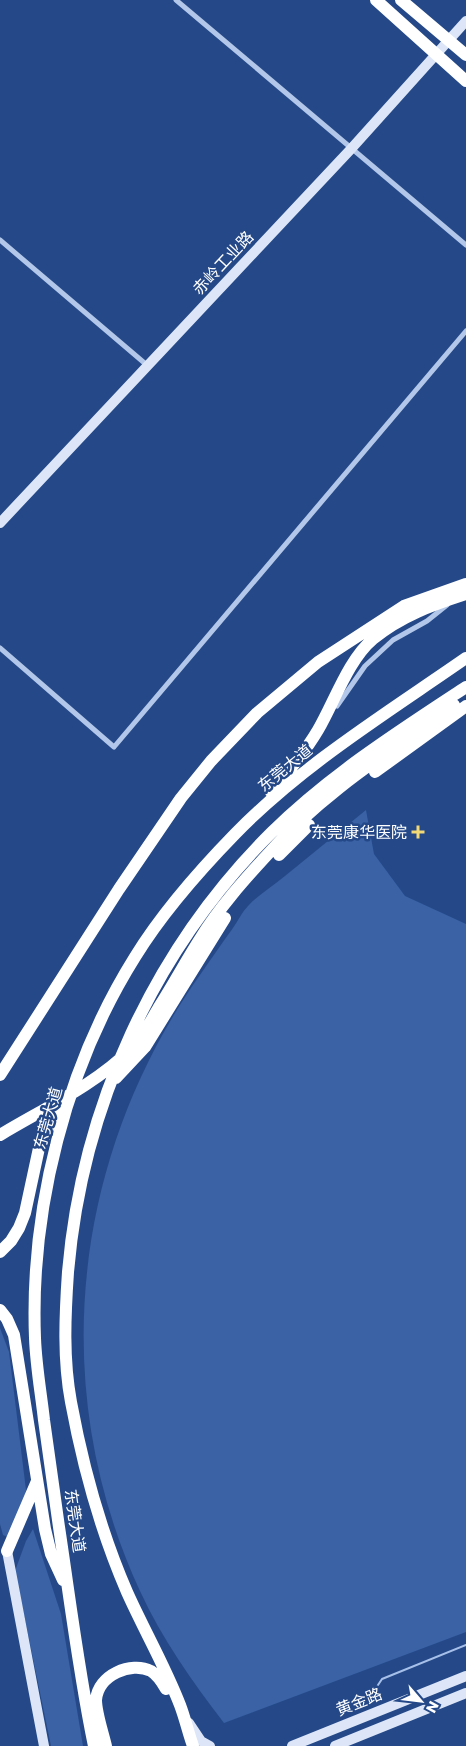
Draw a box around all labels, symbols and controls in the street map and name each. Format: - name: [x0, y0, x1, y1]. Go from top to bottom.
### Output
- street label: 赤岭工业路: [187, 226, 259, 300]
- street label: 东莞大道: [253, 739, 317, 797]
- place label: 东莞康华医院: [311, 821, 407, 844]
- marker: 东莞康华医院: [411, 825, 425, 839]
- street label: 东莞大道: [28, 1084, 68, 1152]
- street label: 东莞大道: [59, 1488, 91, 1554]
- north arrow: [396, 1676, 446, 1726]
- street label: 黄金路: [332, 1682, 386, 1722]
- text: N: [421, 1698, 444, 1716]

